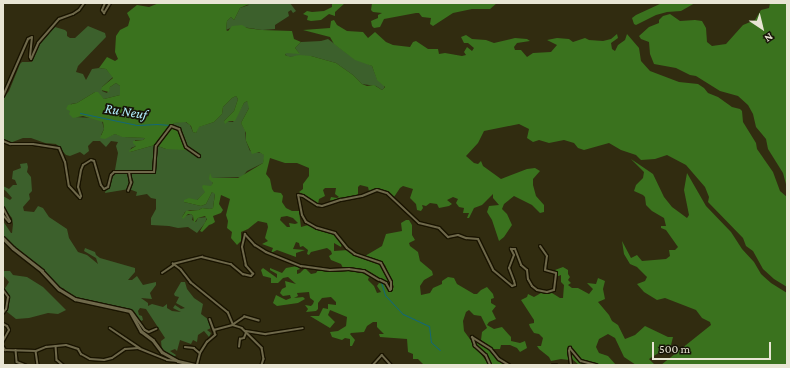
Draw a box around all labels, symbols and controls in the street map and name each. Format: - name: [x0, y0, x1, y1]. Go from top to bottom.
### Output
- north arrow: [742, 8, 782, 48]
- text: N: [762, 31, 775, 45]
- water label: Ru Neuf: [104, 99, 148, 123]
- scale bar: [654, 334, 773, 360]
- text: 500 m: [659, 342, 690, 356]

